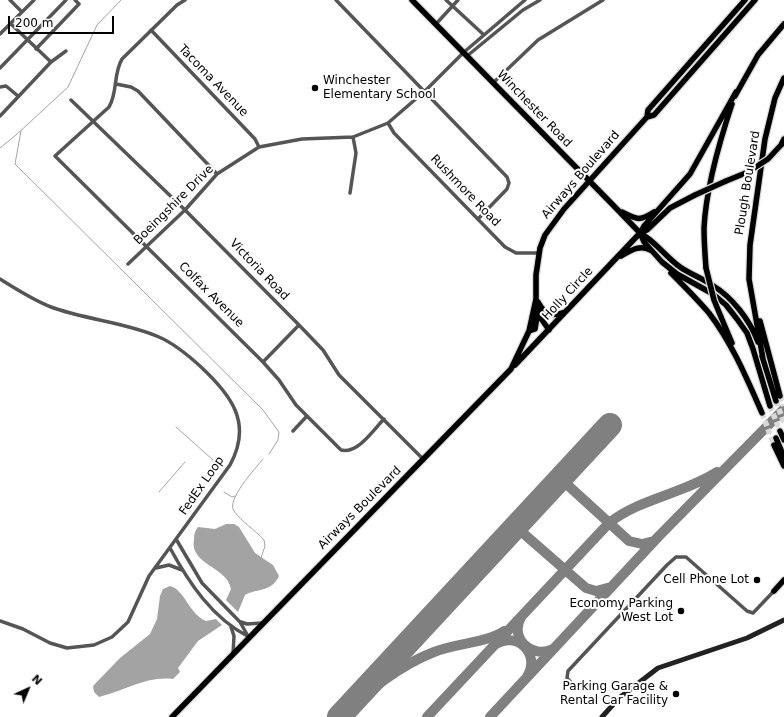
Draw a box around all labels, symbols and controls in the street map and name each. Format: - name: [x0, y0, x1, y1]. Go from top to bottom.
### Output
- scale bar: [10, 8, 116, 34]
- text: 200 m: [15, 16, 53, 30]
- street label: Tacoma Avenue: [175, 42, 251, 120]
- street label: Winchester Road: [494, 68, 574, 150]
- place label: Winchester Elementary School: [323, 74, 436, 102]
- marker: Winchester Elementary School: [310, 83, 320, 93]
- street label: Airways Boulevard: [539, 128, 623, 222]
- street label: Plough Boulevard: [733, 130, 763, 236]
- street label: Rushmore Road: [427, 152, 503, 230]
- street label: Boeingshire Drive: [131, 162, 217, 248]
- street label: Victoria Road: [226, 236, 292, 304]
- street label: Colfax Avenue: [175, 259, 247, 331]
- street label: Holly Circle: [540, 264, 596, 324]
- street label: FedEx Loop: [176, 454, 228, 518]
- street label: Airways Boulevard: [315, 463, 405, 553]
- place label: Cell Phone Lot: [663, 573, 749, 587]
- marker: Cell Phone Lot: [752, 575, 762, 585]
- place label: Economy Parking West Lot: [569, 597, 673, 625]
- marker: Economy Parking West Lot: [676, 606, 686, 616]
- north arrow: [8, 669, 48, 709]
- text: N: [29, 672, 45, 688]
- place label: Parking Garage & Rental Car Facility: [560, 680, 668, 708]
- marker: Parking Garage & Rental Car Facility: [671, 689, 681, 699]

